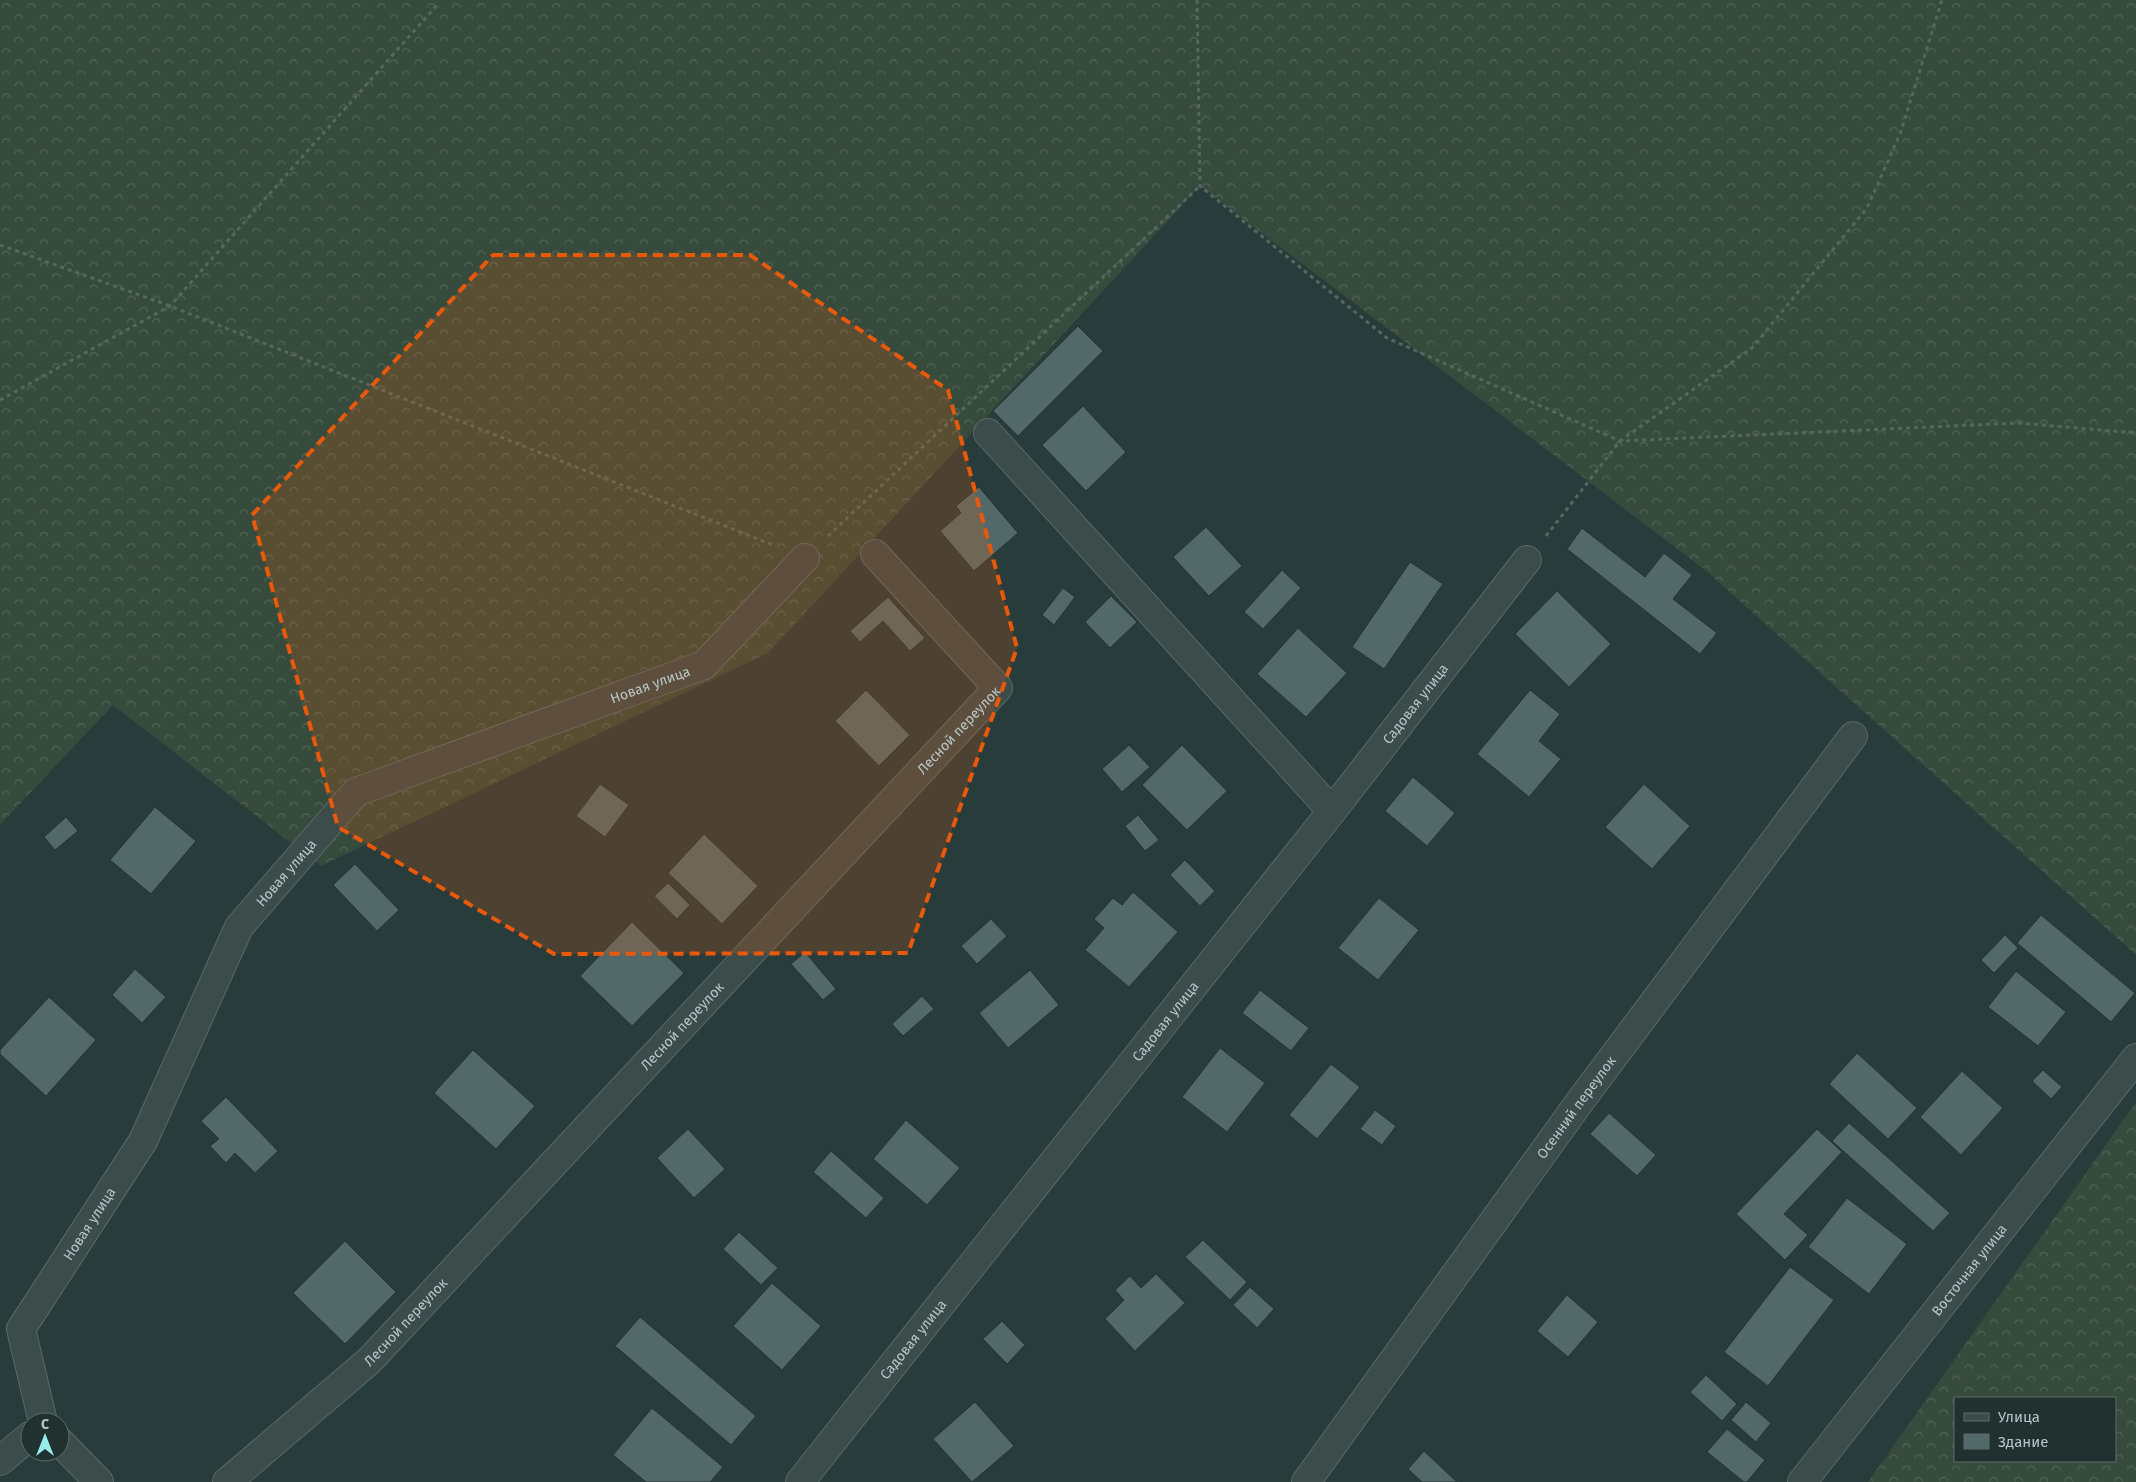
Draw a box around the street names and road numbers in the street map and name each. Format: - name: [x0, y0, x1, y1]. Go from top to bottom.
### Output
- street label: Садовая улица: [1379, 660, 1452, 747]
- street label: Новая улица: [608, 662, 692, 707]
- street label: Лесной переулок: [913, 682, 1004, 778]
- street label: Новая улица: [252, 836, 320, 910]
- street label: Лесной переулок: [637, 978, 728, 1074]
- street label: Садовая улица: [1128, 978, 1202, 1065]
- street label: Осенний переулок: [1533, 1052, 1620, 1162]
- street label: Новая улица: [59, 1184, 119, 1263]
- street label: Восточная улица: [1928, 1221, 2010, 1319]
- street label: Лесной переулок: [360, 1274, 451, 1370]
- street label: Садовая улица: [876, 1296, 950, 1383]

